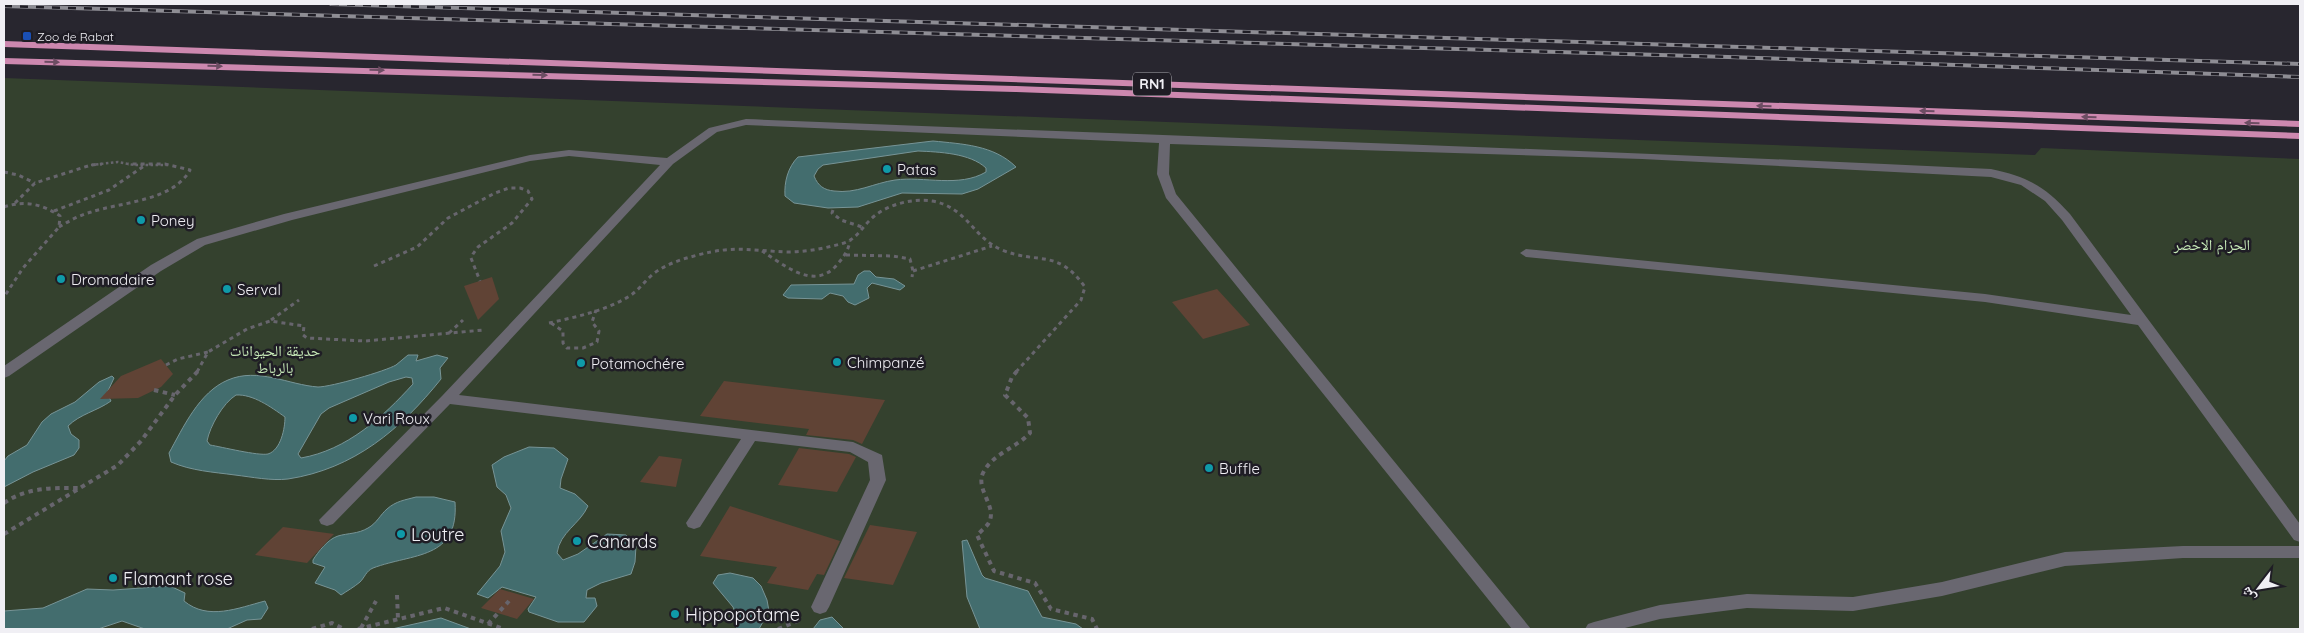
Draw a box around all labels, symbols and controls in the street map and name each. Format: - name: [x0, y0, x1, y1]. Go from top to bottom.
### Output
- place label: Zoo de Rabat: [37, 29, 114, 44]
- marker: Zoo de Rabat: [21, 30, 33, 42]
- one-way arrow: [45, 58, 61, 66]
- one-way arrow: [207, 62, 223, 70]
- one-way arrow: [370, 67, 386, 75]
- one-way arrow: [532, 71, 548, 79]
- road number: RN1: [1133, 72, 1171, 96]
- one-way arrow: [1756, 101, 1772, 109]
- one-way arrow: [1918, 107, 1934, 115]
- one-way arrow: [2081, 113, 2097, 121]
- one-way arrow: [2243, 118, 2259, 126]
- place label: Patas: [897, 160, 936, 179]
- marker: Patas: [881, 163, 893, 175]
- place label: Poney: [151, 211, 194, 230]
- marker: Poney: [135, 214, 147, 226]
- park label: الحزام الاخضر: [2173, 235, 2250, 255]
- place label: Dromadaire: [71, 270, 154, 289]
- marker: Dromadaire: [55, 273, 67, 285]
- place label: Serval: [237, 280, 281, 299]
- marker: Serval: [221, 283, 233, 295]
- park label: حديقة الحيوانات بالرباط: [230, 341, 321, 377]
- place label: Chimpanzé: [847, 353, 925, 372]
- place label: Potamochére: [591, 354, 684, 373]
- marker: Chimpanzé: [831, 356, 843, 368]
- marker: Potamochére: [575, 357, 587, 369]
- place label: Vari Roux: [363, 409, 430, 428]
- marker: Vari Roux: [347, 412, 359, 424]
- place label: Buffle: [1219, 459, 1260, 478]
- marker: Buffle: [1203, 462, 1215, 474]
- place label: Loutre: [411, 523, 465, 546]
- marker: Loutre: [395, 528, 407, 540]
- place label: Canards: [587, 530, 657, 553]
- marker: Canards: [571, 535, 583, 547]
- north arrow: [2234, 563, 2284, 613]
- place label: Flamant rose: [123, 567, 233, 590]
- marker: Flamant rose: [107, 572, 119, 584]
- text: ش: [2236, 584, 2259, 606]
- place label: Hippopotame: [685, 603, 800, 626]
- marker: Hippopotame: [669, 608, 681, 620]

